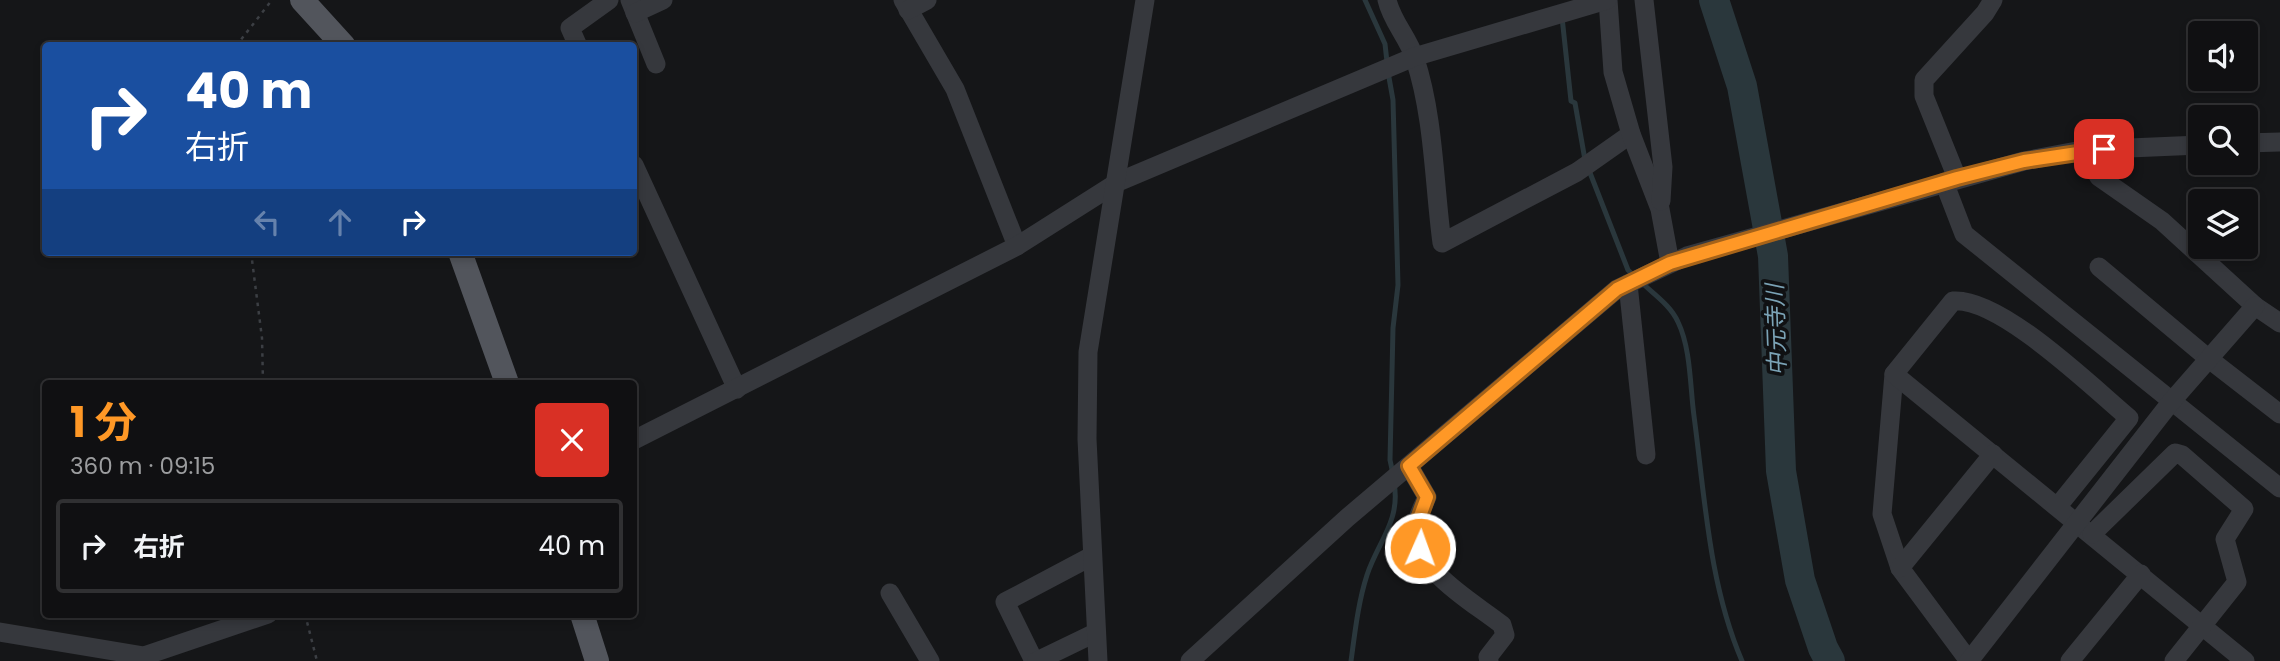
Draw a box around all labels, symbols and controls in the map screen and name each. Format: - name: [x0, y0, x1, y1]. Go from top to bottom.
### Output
- map controls: [2188, 21, 2258, 259]
- button: sound: [2188, 21, 2258, 91]
- text: 40 m: [185, 57, 312, 125]
- icon: right: [70, 70, 161, 161]
- button: search: [2188, 105, 2258, 175]
- pin: [2074, 119, 2134, 179]
- text: 右折: [185, 124, 249, 169]
- icon: arrive: [2085, 130, 2123, 168]
- button: layers: [2188, 189, 2258, 259]
- icon: left: [248, 203, 286, 241]
- icon: ahead: [321, 203, 359, 241]
- icon: right: [394, 203, 432, 241]
- water label: 中元寺川: [1758, 280, 1794, 377]
- text: 1 分: [70, 393, 137, 452]
- button: close: [535, 403, 609, 477]
- text: 360 m · 09:15: [70, 450, 215, 482]
- position arrow: [1383, 511, 1457, 585]
- icon: right: [74, 527, 112, 565]
- text: 40 m: [539, 528, 605, 564]
- text: 右折: [133, 529, 185, 565]

